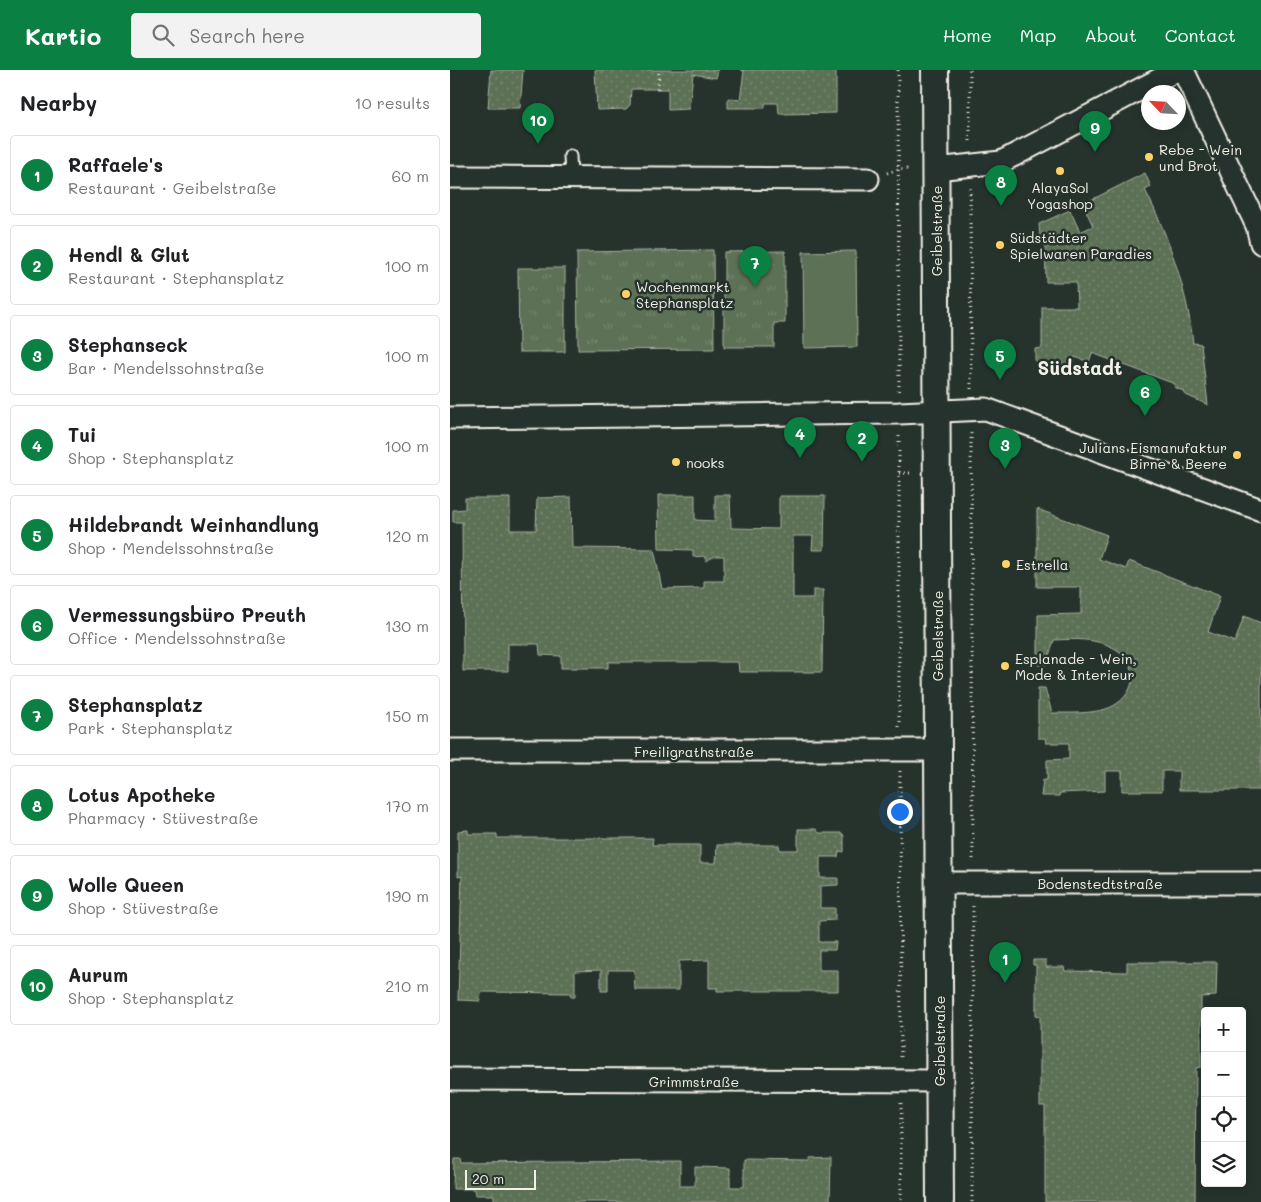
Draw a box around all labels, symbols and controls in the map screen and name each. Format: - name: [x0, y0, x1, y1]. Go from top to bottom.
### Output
- search box: [131, 13, 481, 58]
- text: Kartio: [25, 20, 101, 51]
- icon: search: [149, 21, 177, 49]
- text: Search here: [189, 23, 305, 48]
- text: Home: [943, 23, 992, 47]
- text: Map: [1020, 23, 1056, 47]
- text: About: [1084, 23, 1137, 47]
- text: Contact: [1165, 23, 1236, 47]
- north arrow: [1141, 85, 1186, 130]
- text: Nearby: [20, 89, 97, 116]
- text: 10 results: [355, 92, 430, 113]
- pin: 10: [522, 103, 554, 144]
- pin: 9: [1079, 111, 1111, 152]
- place label: Rebe - Wein und Brot: [1159, 140, 1242, 175]
- marker: Rebe - Wein und Brot: [1143, 151, 1155, 163]
- text: Raffaele's: [68, 152, 163, 177]
- text: 1: [33, 165, 41, 186]
- text: 60 m: [392, 165, 429, 186]
- pin: 8: [985, 165, 1017, 206]
- marker: AlayaSol Yogashop: [1054, 165, 1066, 177]
- text: Restaurant · Geibelstraße: [68, 177, 276, 198]
- place label: AlayaSol Yogashop: [1027, 178, 1093, 213]
- street label: Geibelstraße: [927, 186, 946, 276]
- place label: Südstädter Spielwaren Paradies: [1010, 228, 1152, 263]
- marker: Südstädter Spielwaren Paradies: [994, 239, 1006, 251]
- text: Hendl & Glut: [68, 242, 190, 267]
- pin: 7: [739, 246, 771, 287]
- text: 2: [33, 255, 41, 276]
- text: 100 m: [384, 255, 429, 276]
- text: Restaurant · Stephansplatz: [68, 267, 284, 288]
- place label: Wochenmarkt Stephansplatz: [636, 277, 734, 312]
- marker: Wochenmarkt Stephansplatz: [620, 288, 632, 300]
- text: Stephanseck: [68, 332, 188, 357]
- pin: 5: [984, 339, 1016, 380]
- text: 3: [32, 345, 42, 366]
- text: 100 m: [384, 345, 429, 366]
- district label: Südstadt: [1038, 355, 1122, 380]
- text: Bar · Mendelssohnstraße: [68, 357, 265, 378]
- pin: 6: [1129, 375, 1161, 416]
- pin: 4: [784, 417, 816, 458]
- pin: 2: [846, 421, 878, 462]
- text: Tui: [68, 422, 97, 447]
- pin: 3: [989, 428, 1021, 469]
- text: 4: [32, 435, 42, 456]
- text: 100 m: [384, 435, 429, 456]
- place label: Julians Eismanufaktur Birne & Beere: [1079, 438, 1227, 473]
- text: Shop · Stephansplatz: [68, 447, 234, 468]
- marker: Julians Eismanufaktur Birne & Beere: [1231, 449, 1243, 461]
- place label: nooks: [686, 453, 725, 472]
- marker: nooks: [670, 456, 682, 468]
- text: Hildebrandt Weinhandlung: [68, 512, 319, 537]
- text: 5: [32, 525, 42, 546]
- text: 120 m: [385, 525, 429, 546]
- text: Shop · Mendelssohnstraße: [68, 537, 274, 558]
- place label: Estrella: [1016, 555, 1068, 574]
- marker: Estrella: [1000, 558, 1012, 570]
- street label: Geibelstraße: [928, 591, 947, 681]
- text: Vermessungsbüro Preuth: [68, 602, 306, 627]
- text: 6: [32, 615, 42, 636]
- text: 130 m: [385, 615, 429, 636]
- text: Office · Mendelssohnstraße: [68, 627, 286, 648]
- place label: Esplanade - Wein, Mode & Interieur: [1015, 649, 1137, 684]
- marker: Esplanade - Wein, Mode & Interieur: [999, 660, 1011, 672]
- text: Stephansplatz: [68, 692, 203, 717]
- text: 7: [33, 705, 41, 726]
- text: 150 m: [385, 705, 429, 726]
- text: Park · Stephansplatz: [68, 717, 233, 738]
- street label: Freiligrathstraße: [634, 742, 754, 761]
- text: Lotus Apotheke: [68, 782, 215, 807]
- text: 8: [32, 795, 42, 816]
- text: 170 m: [385, 795, 429, 816]
- your location: [887, 799, 913, 825]
- text: Pharmacy · Stüvestraße: [68, 807, 259, 828]
- text: Wolle Queen: [68, 872, 184, 897]
- street label: Bodenstedtstraße: [1037, 874, 1163, 893]
- text: 9: [32, 885, 42, 906]
- text: 190 m: [385, 885, 429, 906]
- text: Shop · Stüvestraße: [68, 897, 219, 918]
- pin: 1: [989, 942, 1021, 983]
- text: Aurum: [68, 962, 128, 987]
- text: 10: [28, 975, 46, 996]
- text: 210 m: [385, 975, 429, 996]
- text: Shop · Stephansplatz: [68, 987, 234, 1008]
- street label: Geibelstraße: [930, 996, 949, 1086]
- map controls: [1201, 1007, 1246, 1187]
- button: +: [1201, 1007, 1246, 1052]
- button: −: [1201, 1052, 1246, 1097]
- street label: Grimmstraße: [649, 1072, 739, 1091]
- button: locate: [1201, 1097, 1246, 1142]
- button: layers: [1201, 1142, 1246, 1187]
- scale bar: [465, 1167, 536, 1190]
- text: 20 m: [472, 1169, 504, 1188]

